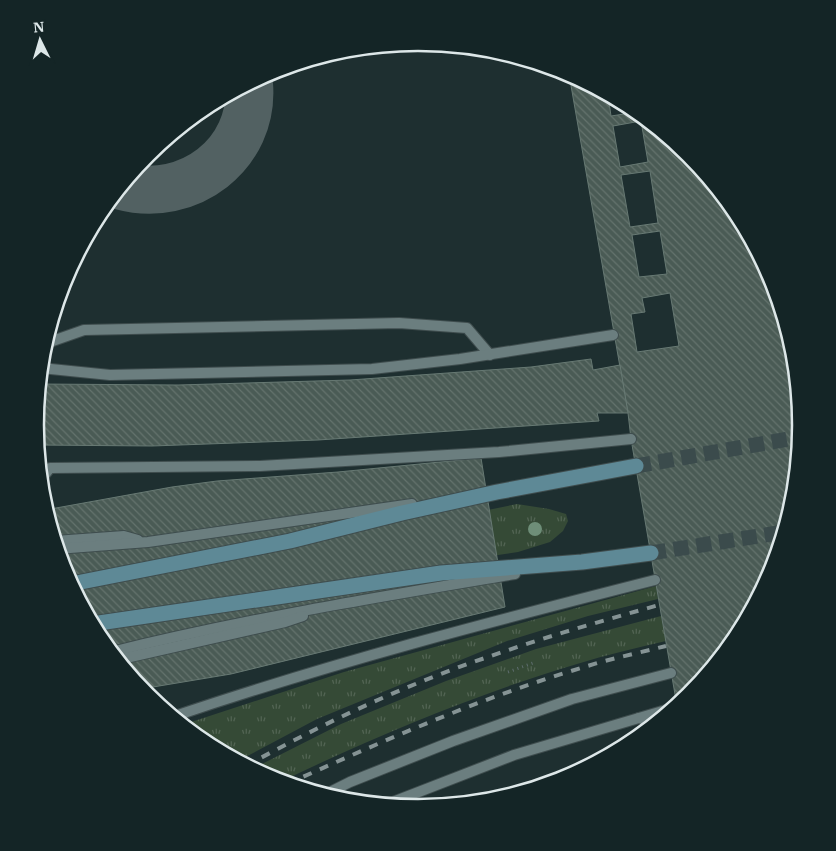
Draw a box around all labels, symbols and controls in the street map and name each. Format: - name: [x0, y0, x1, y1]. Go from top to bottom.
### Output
- north arrow: [15, 15, 65, 65]
- text: N: [33, 18, 45, 36]

